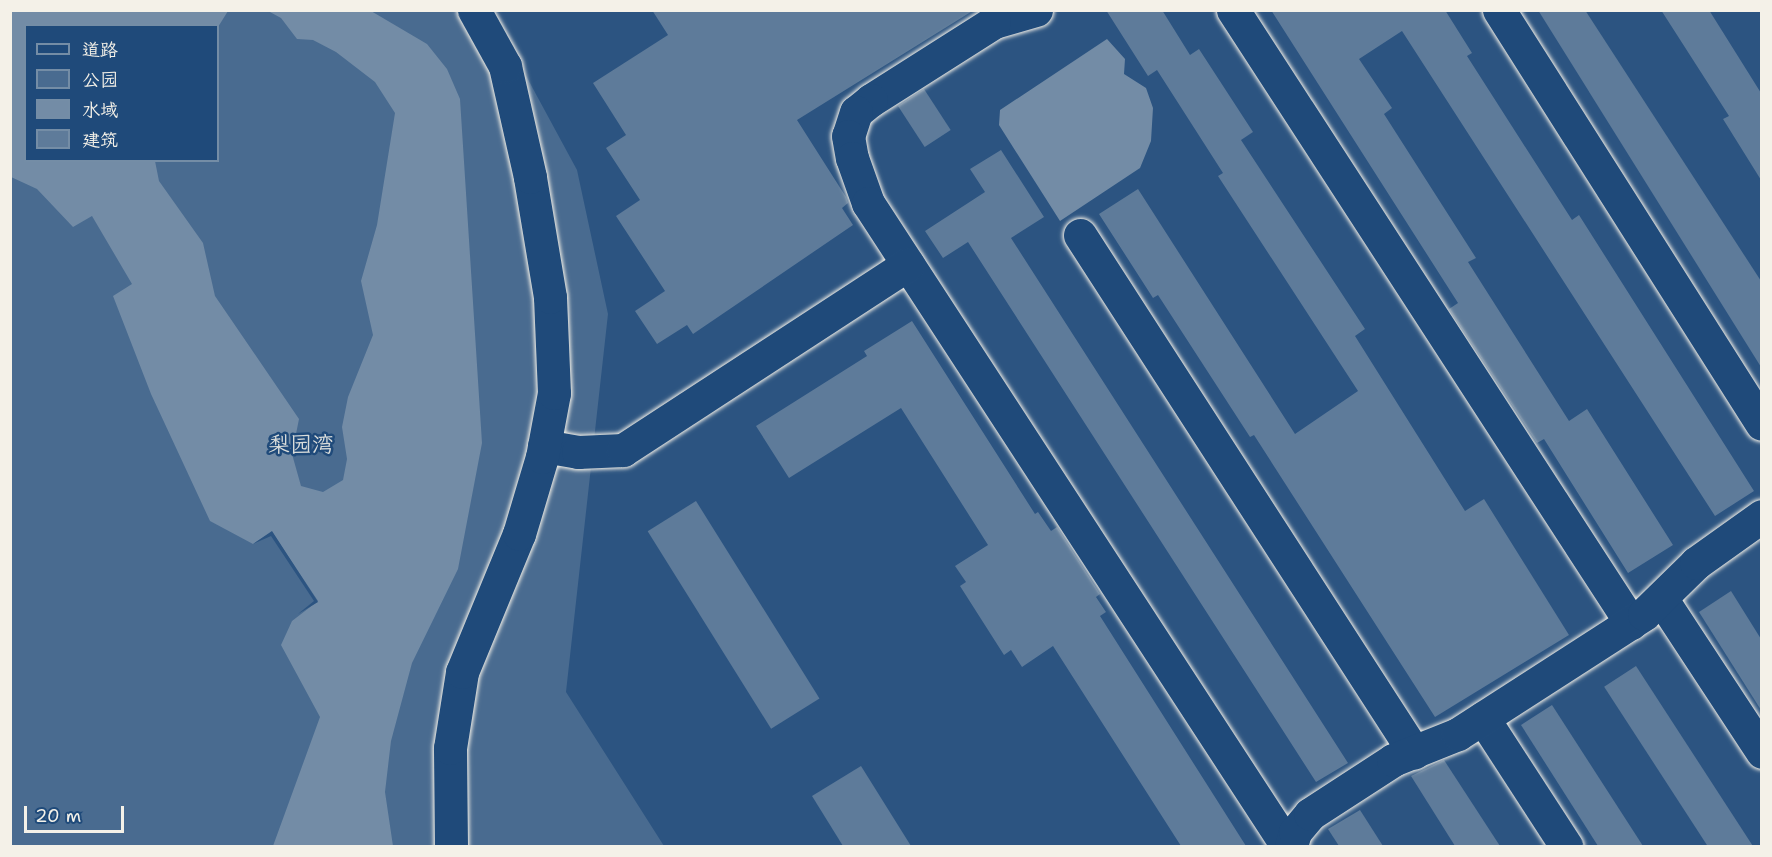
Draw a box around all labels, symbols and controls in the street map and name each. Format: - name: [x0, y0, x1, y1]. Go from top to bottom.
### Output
- legend: [24, 24, 219, 162]
- text: 道路: [82, 38, 118, 62]
- text: 公园: [82, 68, 118, 92]
- text: 水域: [82, 98, 118, 122]
- text: 建筑: [82, 128, 118, 152]
- park label: 梨园湾: [268, 432, 334, 458]
- scale bar: [27, 794, 128, 832]
- text: 20 m: [35, 804, 81, 828]

